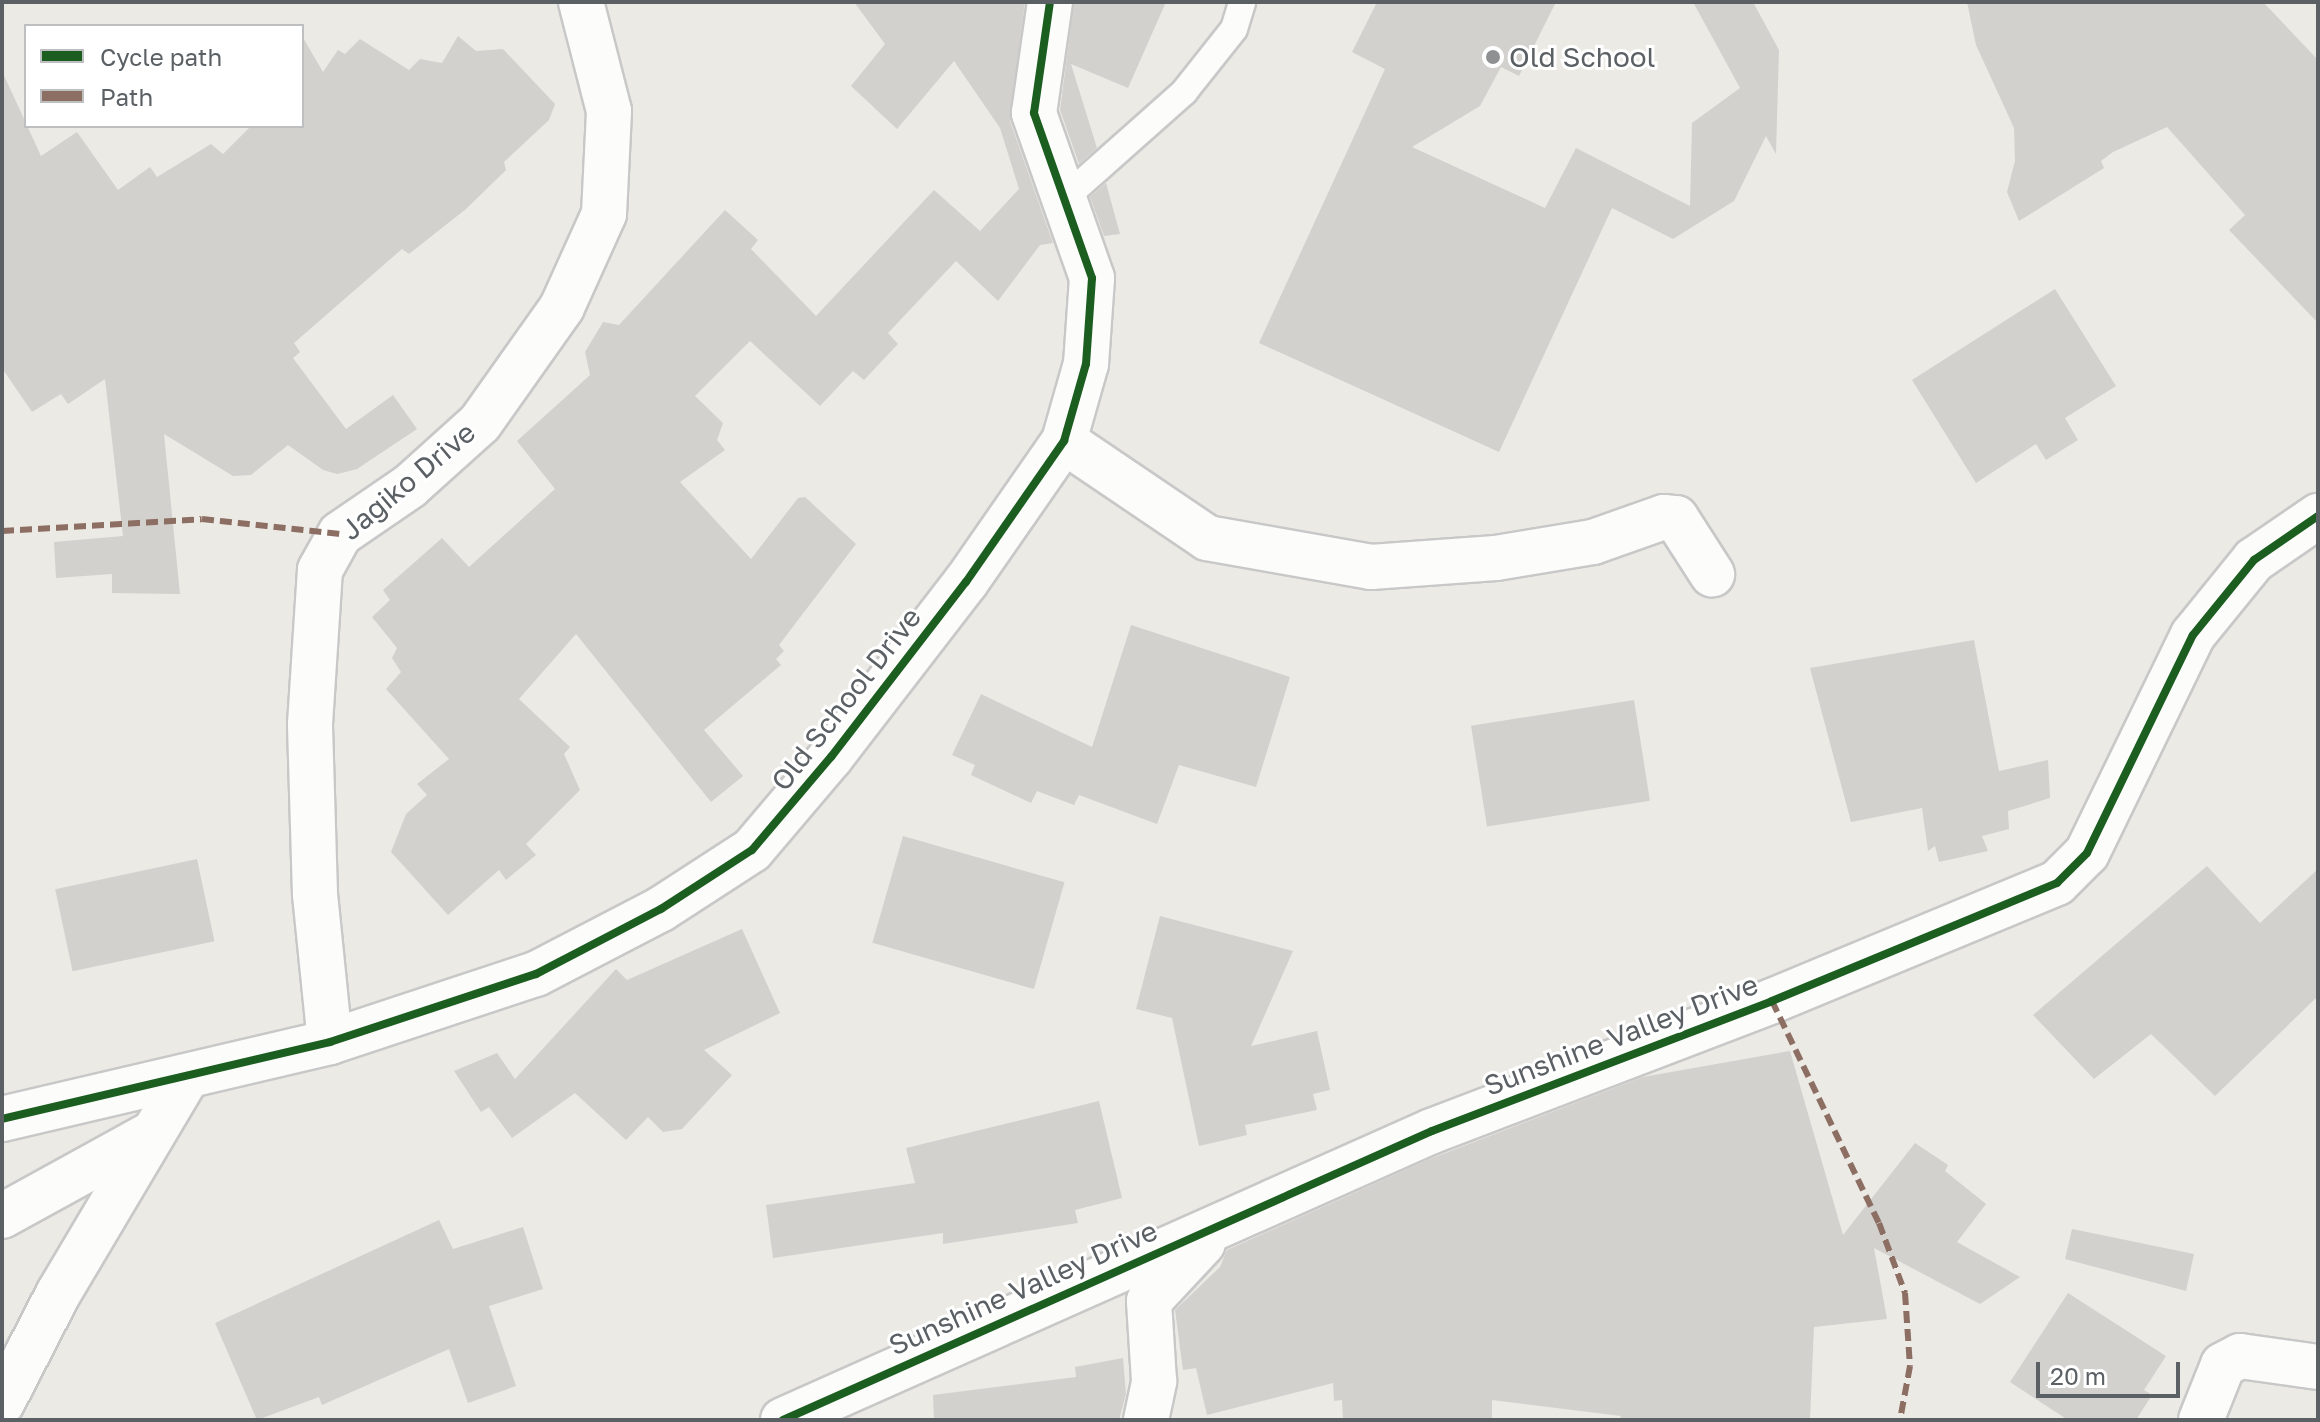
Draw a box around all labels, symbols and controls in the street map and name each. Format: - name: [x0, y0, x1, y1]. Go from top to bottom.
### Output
- legend: [24, 24, 304, 128]
- place label: Old School: [1509, 40, 1656, 74]
- text: Cycle path: [100, 42, 222, 71]
- marker: Old School: [1484, 48, 1502, 66]
- text: Path: [100, 82, 153, 111]
- street label: Jagiko Drive: [334, 415, 482, 547]
- street label: Old School Drive: [764, 601, 928, 797]
- street label: Sunshine Valley Drive: [1479, 967, 1763, 1103]
- street label: Sunshine Valley Drive: [884, 1214, 1162, 1362]
- scale bar: [2040, 1346, 2184, 1396]
- text: 20 m: [2050, 1361, 2106, 1390]

